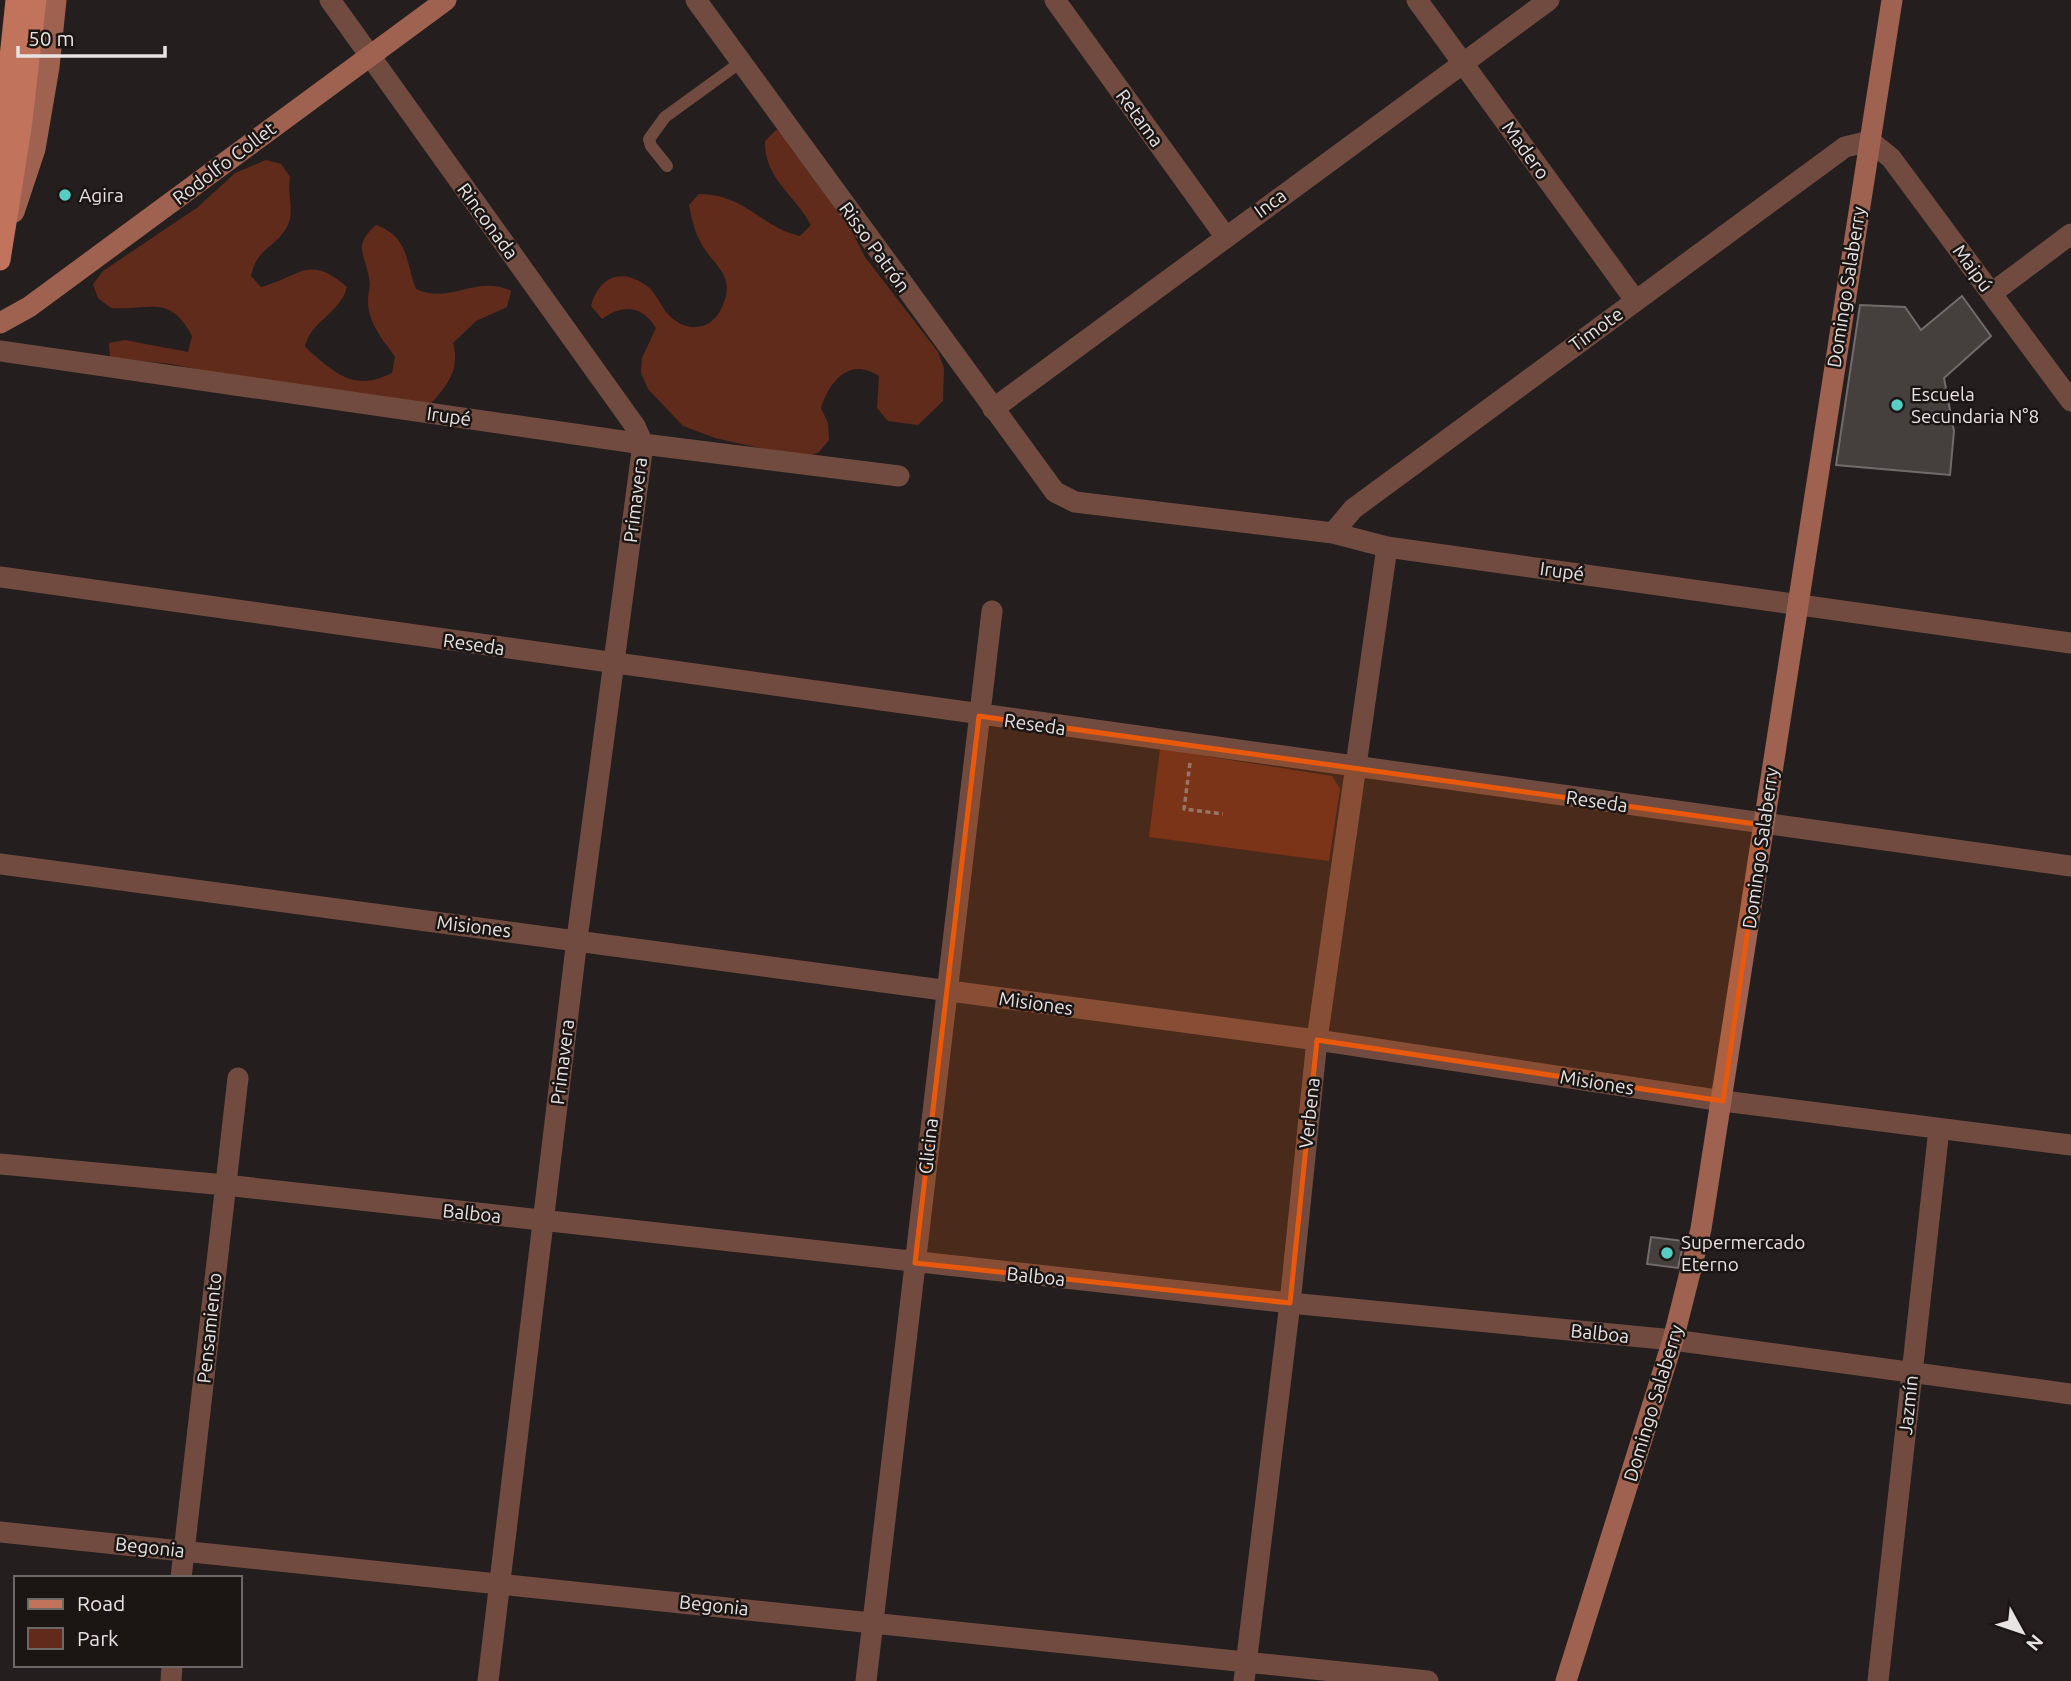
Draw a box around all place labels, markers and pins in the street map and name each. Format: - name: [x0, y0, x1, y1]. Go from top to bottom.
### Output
- place label: Agira: [79, 184, 124, 206]
- marker: Agira: [57, 187, 73, 203]
- place label: Escuela Secundaria N°8: [1911, 383, 2039, 427]
- marker: Escuela Secundaria N°8: [1889, 397, 1905, 413]
- place label: Supermercado Eterno: [1681, 1231, 1805, 1275]
- marker: Supermercado Eterno: [1659, 1245, 1675, 1261]

